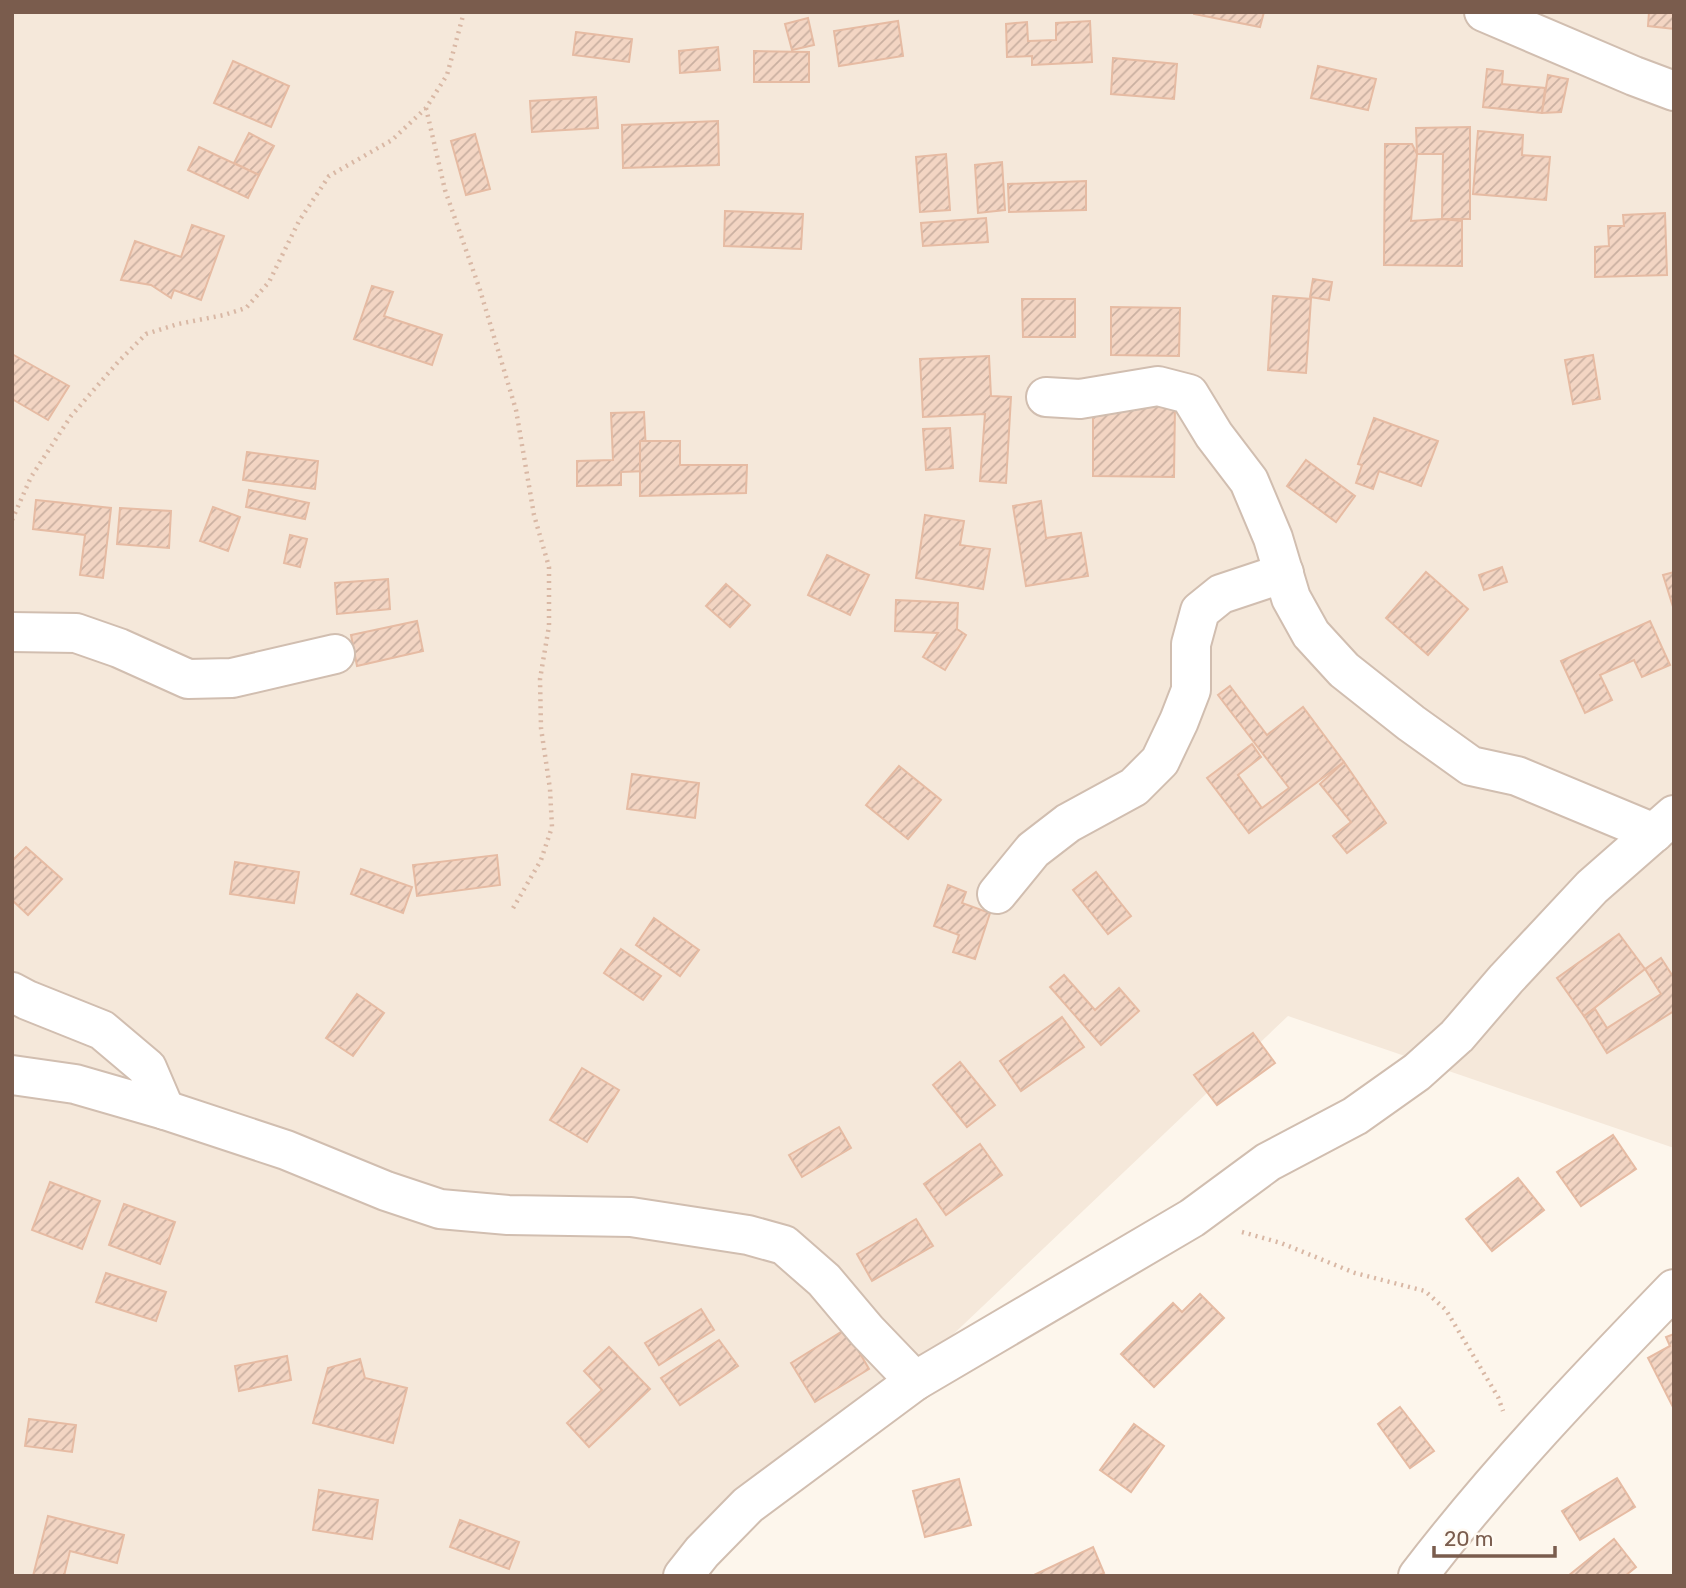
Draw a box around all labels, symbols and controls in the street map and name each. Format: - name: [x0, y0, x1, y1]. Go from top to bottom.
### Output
- scale bar: [1434, 1514, 1555, 1558]
- text: 20 m: [1444, 1526, 1493, 1551]

